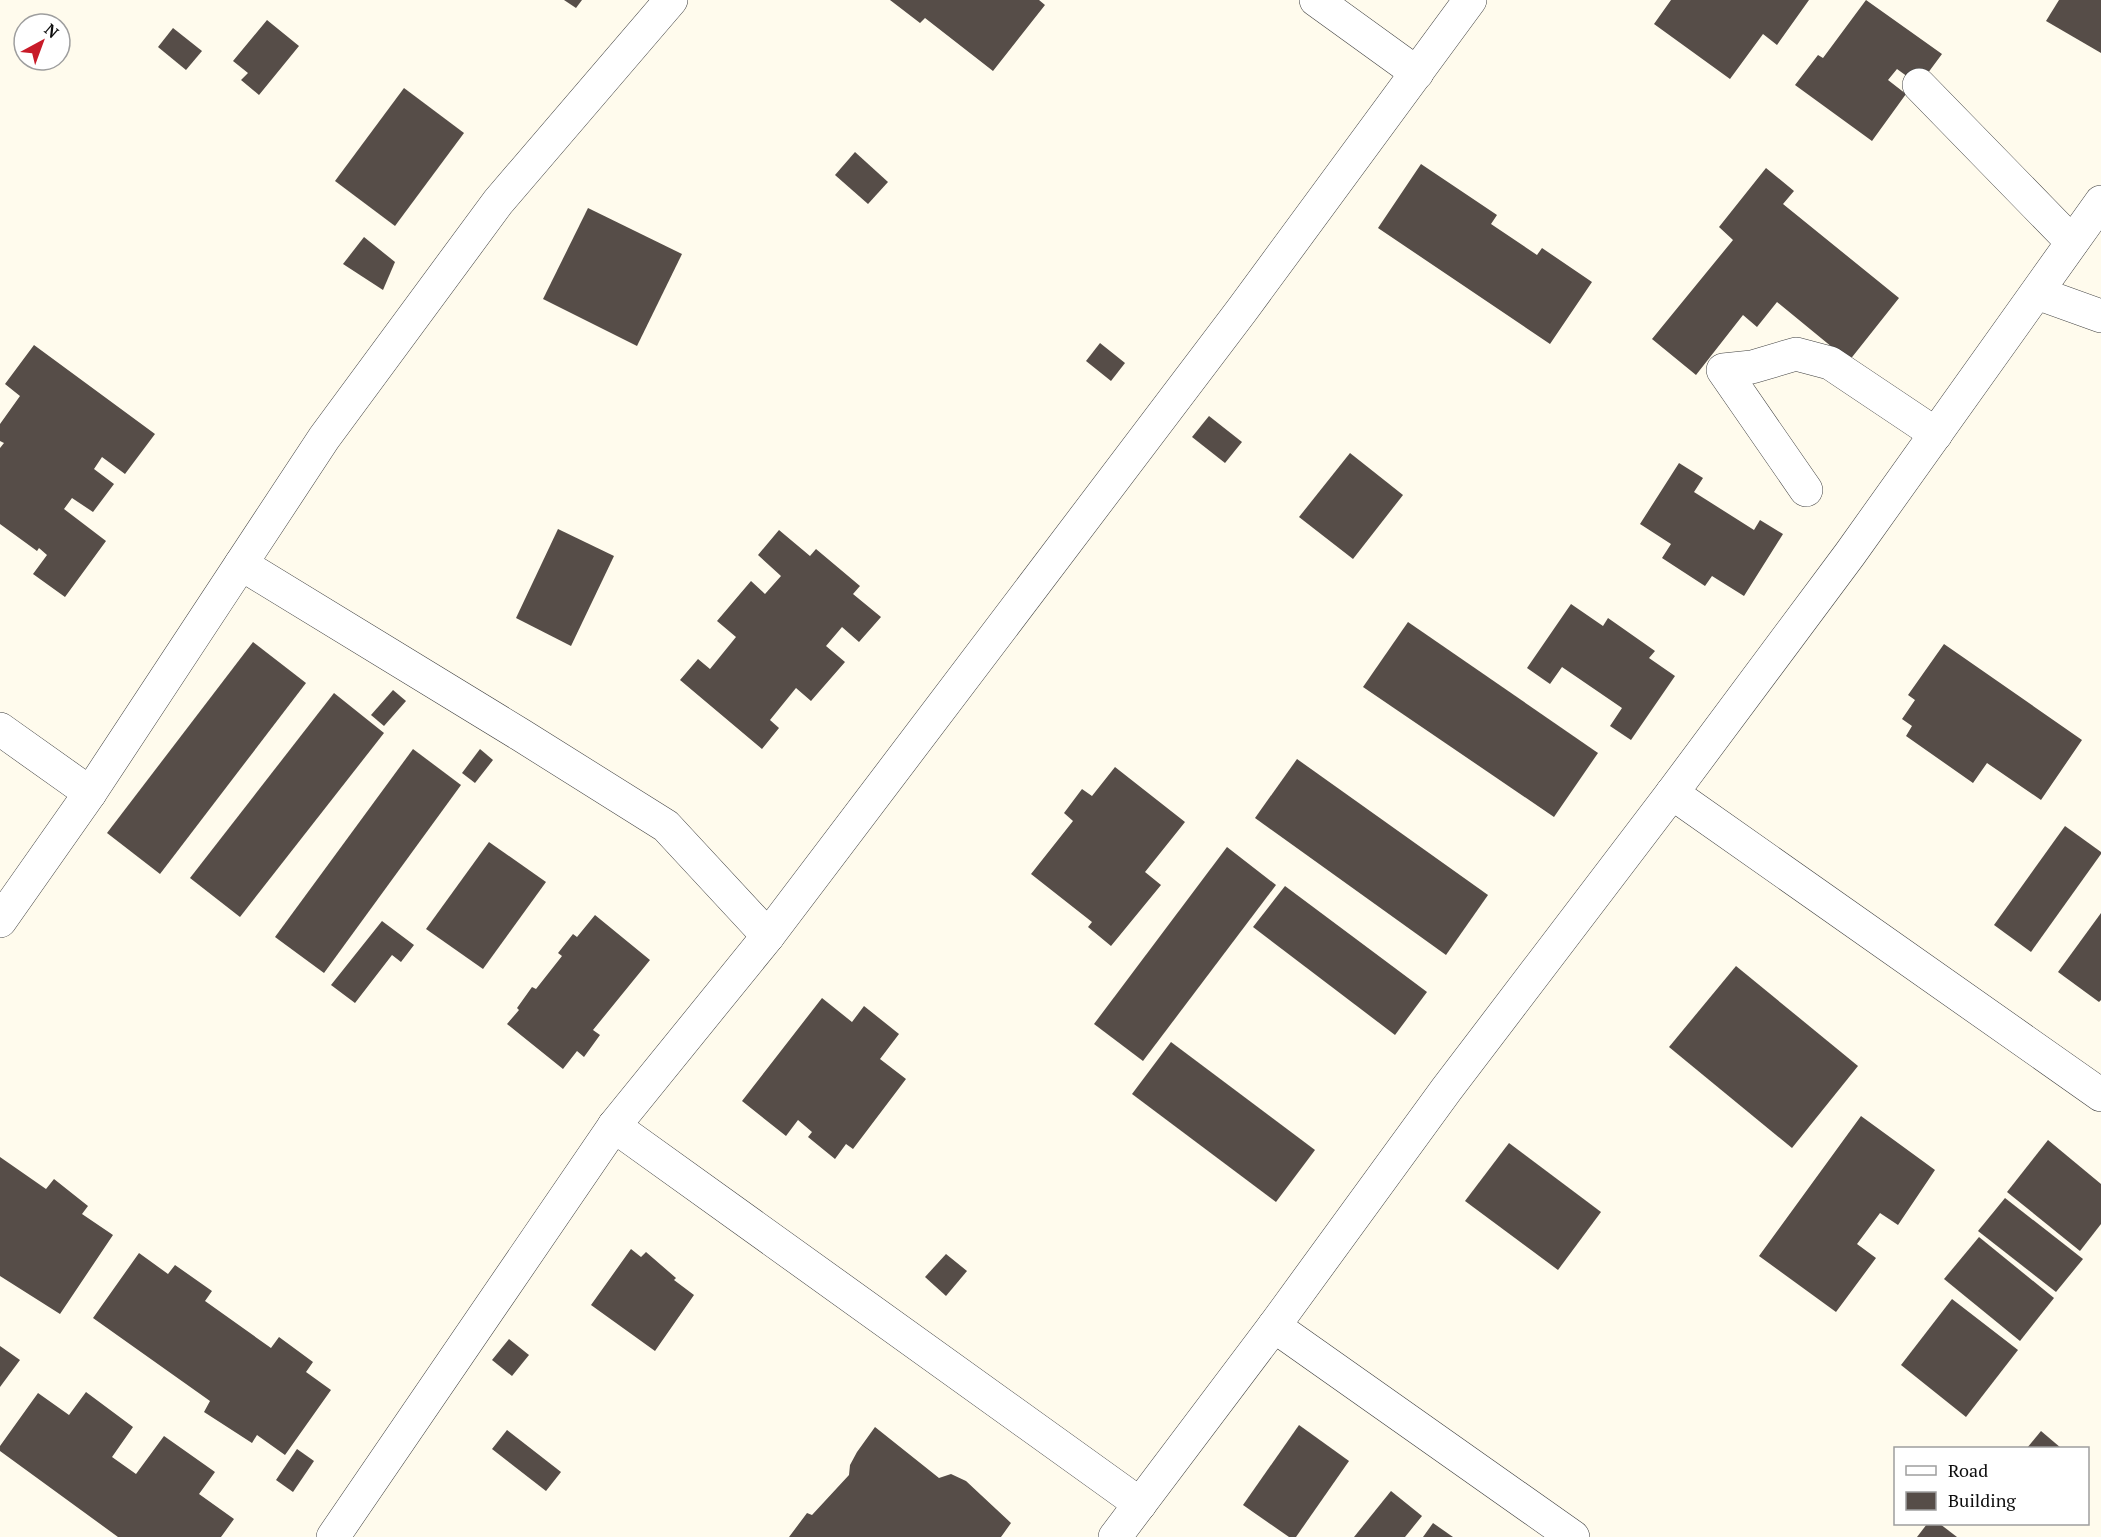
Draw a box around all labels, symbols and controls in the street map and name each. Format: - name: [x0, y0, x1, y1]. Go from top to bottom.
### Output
- north arrow: [12, 12, 72, 72]
- text: N: [40, 18, 64, 43]
- legend: [1894, 1447, 2089, 1525]
- text: Road: [1948, 1458, 1988, 1482]
- text: Building: [1948, 1488, 2016, 1512]

